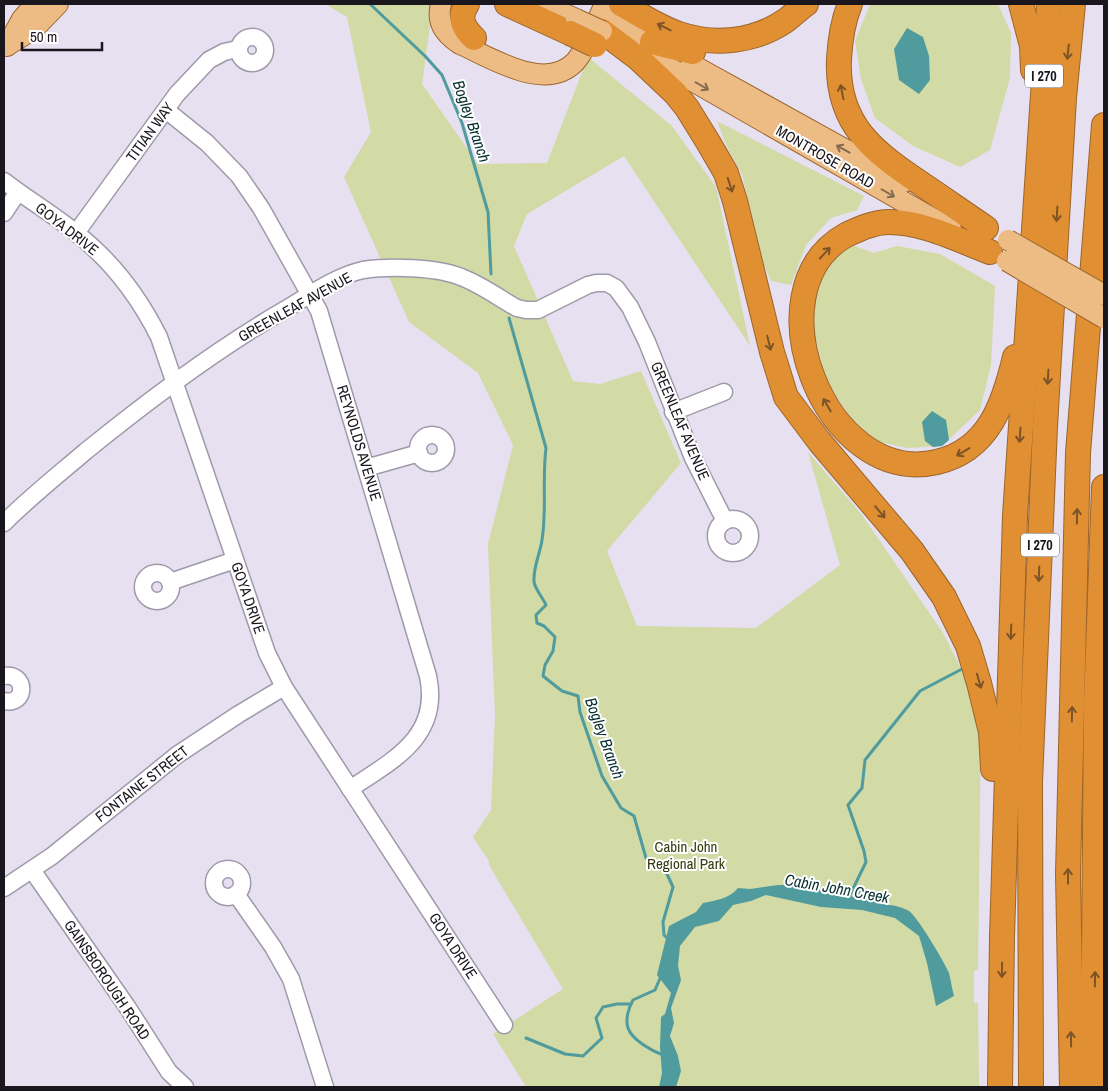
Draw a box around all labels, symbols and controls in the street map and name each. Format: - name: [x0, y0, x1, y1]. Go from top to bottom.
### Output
- scale bar: [22, 20, 102, 52]
- one-way arrow: [657, 22, 672, 32]
- text: 50 m: [30, 26, 57, 47]
- one-way arrow: [1064, 44, 1073, 60]
- road number: I 270: [1025, 64, 1063, 88]
- water label: Bogley Branch: [448, 77, 496, 165]
- one-way arrow: [695, 81, 710, 91]
- one-way arrow: [837, 84, 846, 100]
- street label: TITIAN WAY: [121, 97, 179, 166]
- street label: MONTROSE ROAD: [772, 120, 878, 193]
- one-way arrow: [837, 143, 851, 153]
- one-way arrow: [725, 177, 735, 193]
- one-way arrow: [881, 189, 895, 199]
- street label: GOYA DRIVE: [31, 197, 103, 260]
- one-way arrow: [1053, 206, 1062, 222]
- one-way arrow: [819, 247, 831, 260]
- street label: GREENLEAF AVENUE: [234, 267, 355, 347]
- one-way arrow: [765, 334, 775, 350]
- street label: GREENLEAF AVENUE: [646, 358, 715, 483]
- one-way arrow: [1043, 368, 1052, 384]
- street label: REYNOLDS AVENUE: [332, 382, 387, 503]
- one-way arrow: [821, 398, 831, 412]
- one-way arrow: [1015, 427, 1024, 443]
- one-way arrow: [956, 447, 970, 457]
- one-way arrow: [874, 506, 885, 519]
- one-way arrow: [1072, 508, 1081, 524]
- road number: I 270: [1021, 534, 1059, 556]
- street label: GOYA DRIVE: [226, 559, 271, 637]
- one-way arrow: [1034, 566, 1044, 582]
- one-way arrow: [1007, 624, 1016, 640]
- one-way arrow: [974, 673, 984, 689]
- water label: Bogley Branch: [580, 694, 630, 782]
- one-way arrow: [1067, 706, 1077, 722]
- street label: FONTAINE STREET: [91, 740, 193, 827]
- park label: Cabin John Regional Park: [647, 836, 726, 874]
- water label: Cabin John Creek: [783, 868, 891, 908]
- one-way arrow: [1063, 868, 1073, 884]
- street label: GOYA DRIVE: [424, 909, 483, 983]
- street label: GAINSBOROUGH ROAD: [59, 915, 156, 1044]
- one-way arrow: [997, 962, 1007, 978]
- one-way arrow: [1090, 972, 1100, 988]
- one-way arrow: [1066, 1031, 1076, 1047]

